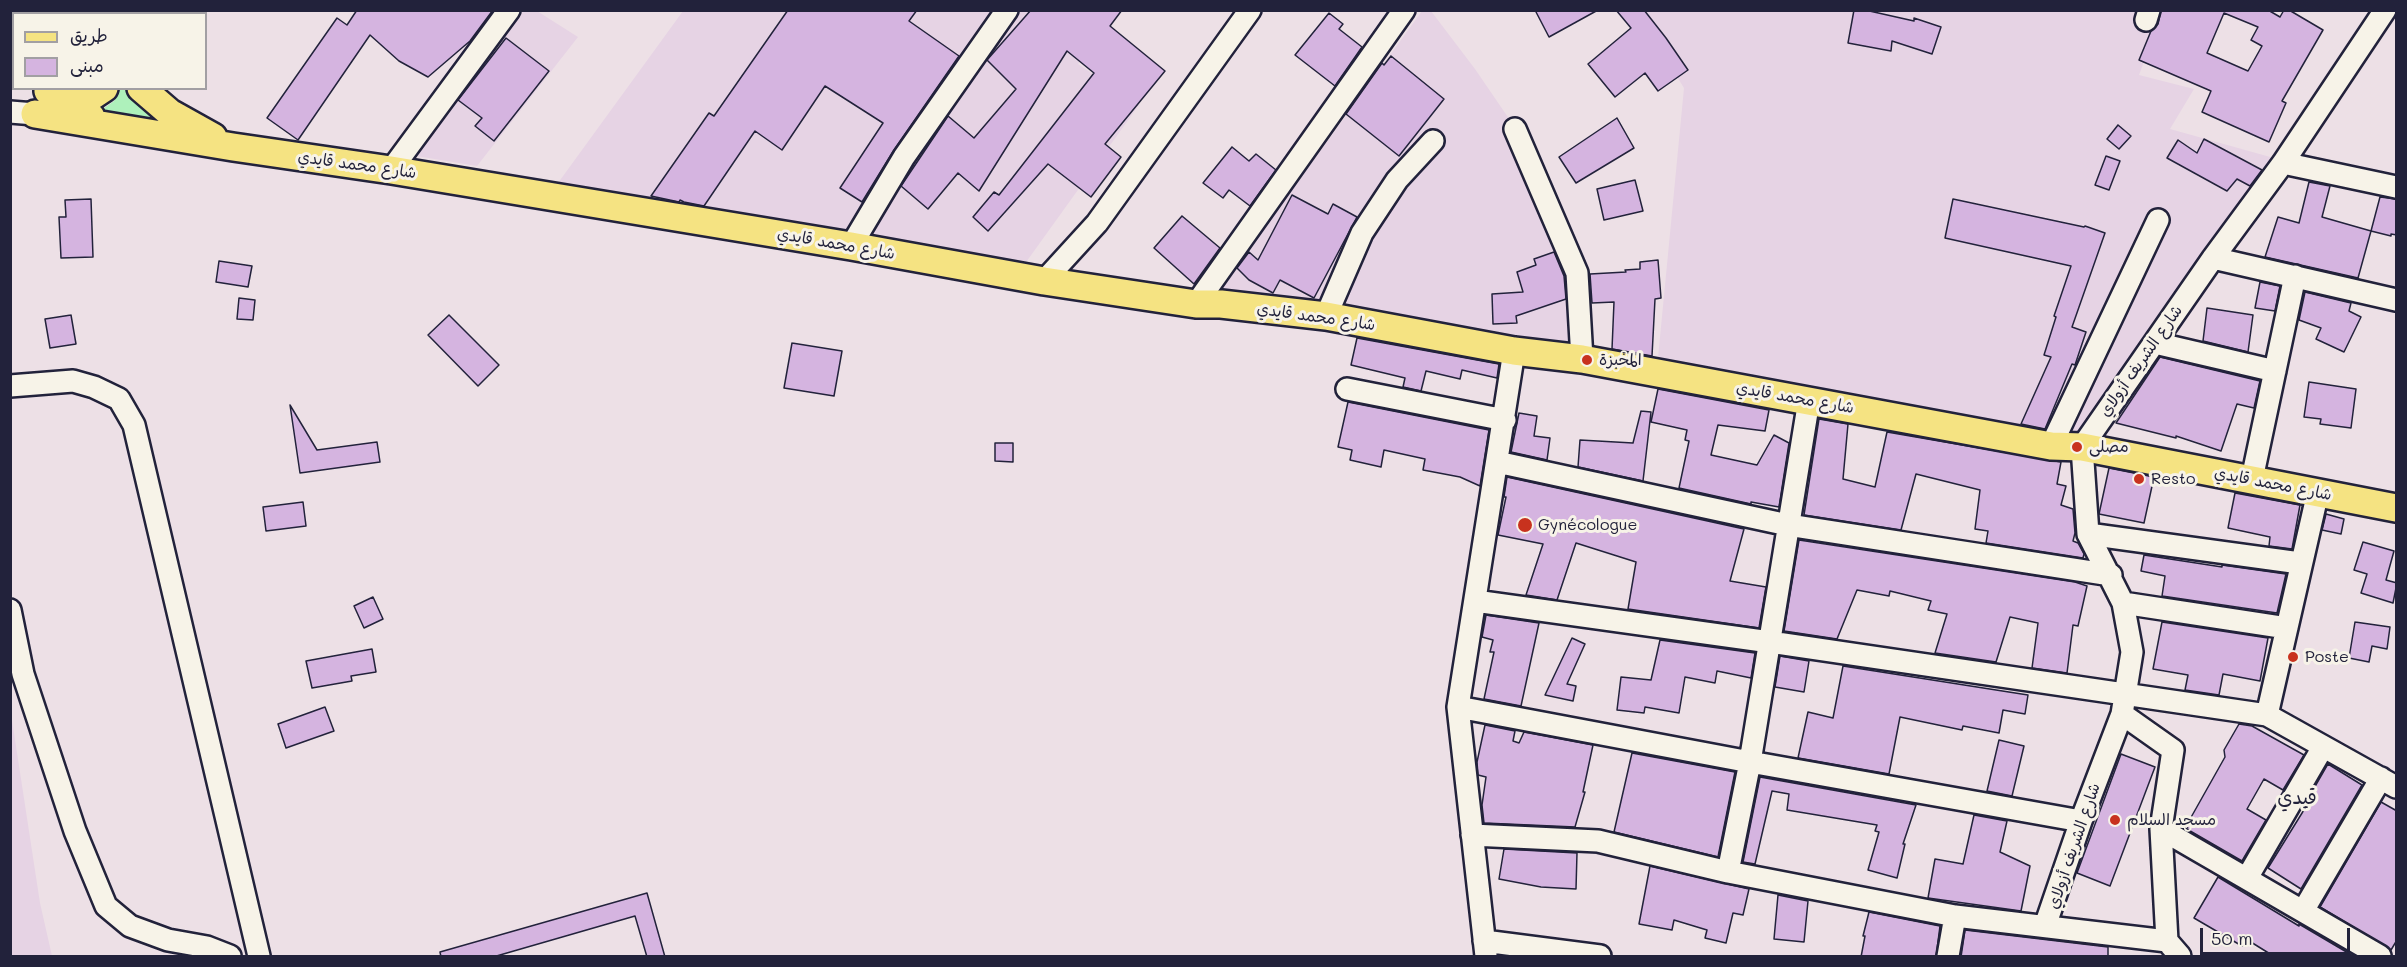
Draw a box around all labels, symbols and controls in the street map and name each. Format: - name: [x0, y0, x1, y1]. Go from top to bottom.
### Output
- legend: [12, 12, 207, 90]
- text: طريق: [70, 23, 108, 47]
- text: مبنى: [70, 53, 104, 77]
- street label: شارع محمد قايدي: [297, 147, 417, 183]
- street label: شارع محمد قايدي: [776, 224, 896, 264]
- street label: شارع محمد قايدي: [1256, 299, 1376, 335]
- street label: شارع الشريف أزولاي: [2095, 302, 2187, 420]
- place label: المخبزة: [1599, 350, 1642, 370]
- marker: المخبزة: [1580, 353, 1594, 367]
- street label: شارع محمد قايدي: [1735, 378, 1855, 418]
- place label: مصلى: [2089, 437, 2129, 457]
- marker: مصلى: [2070, 440, 2084, 454]
- street label: شارع محمد قايدي: [2213, 463, 2333, 505]
- place label: Resto: [2151, 469, 2195, 489]
- marker: Resto: [2132, 472, 2146, 486]
- place label: Gynécologue: [1538, 515, 1637, 535]
- marker: Gynécologue: [1516, 516, 1534, 534]
- place label: Poste: [2305, 647, 2349, 667]
- marker: Poste: [2286, 650, 2300, 664]
- street label: شارع الشريف أزولاي: [2043, 781, 2105, 911]
- district label: قيدي: [2277, 786, 2317, 810]
- place label: مسجد السلام: [2127, 810, 2216, 830]
- marker: مسجد السلام: [2108, 813, 2122, 827]
- scale bar: [2203, 916, 2353, 954]
- text: 50 m: [2211, 926, 2253, 950]

